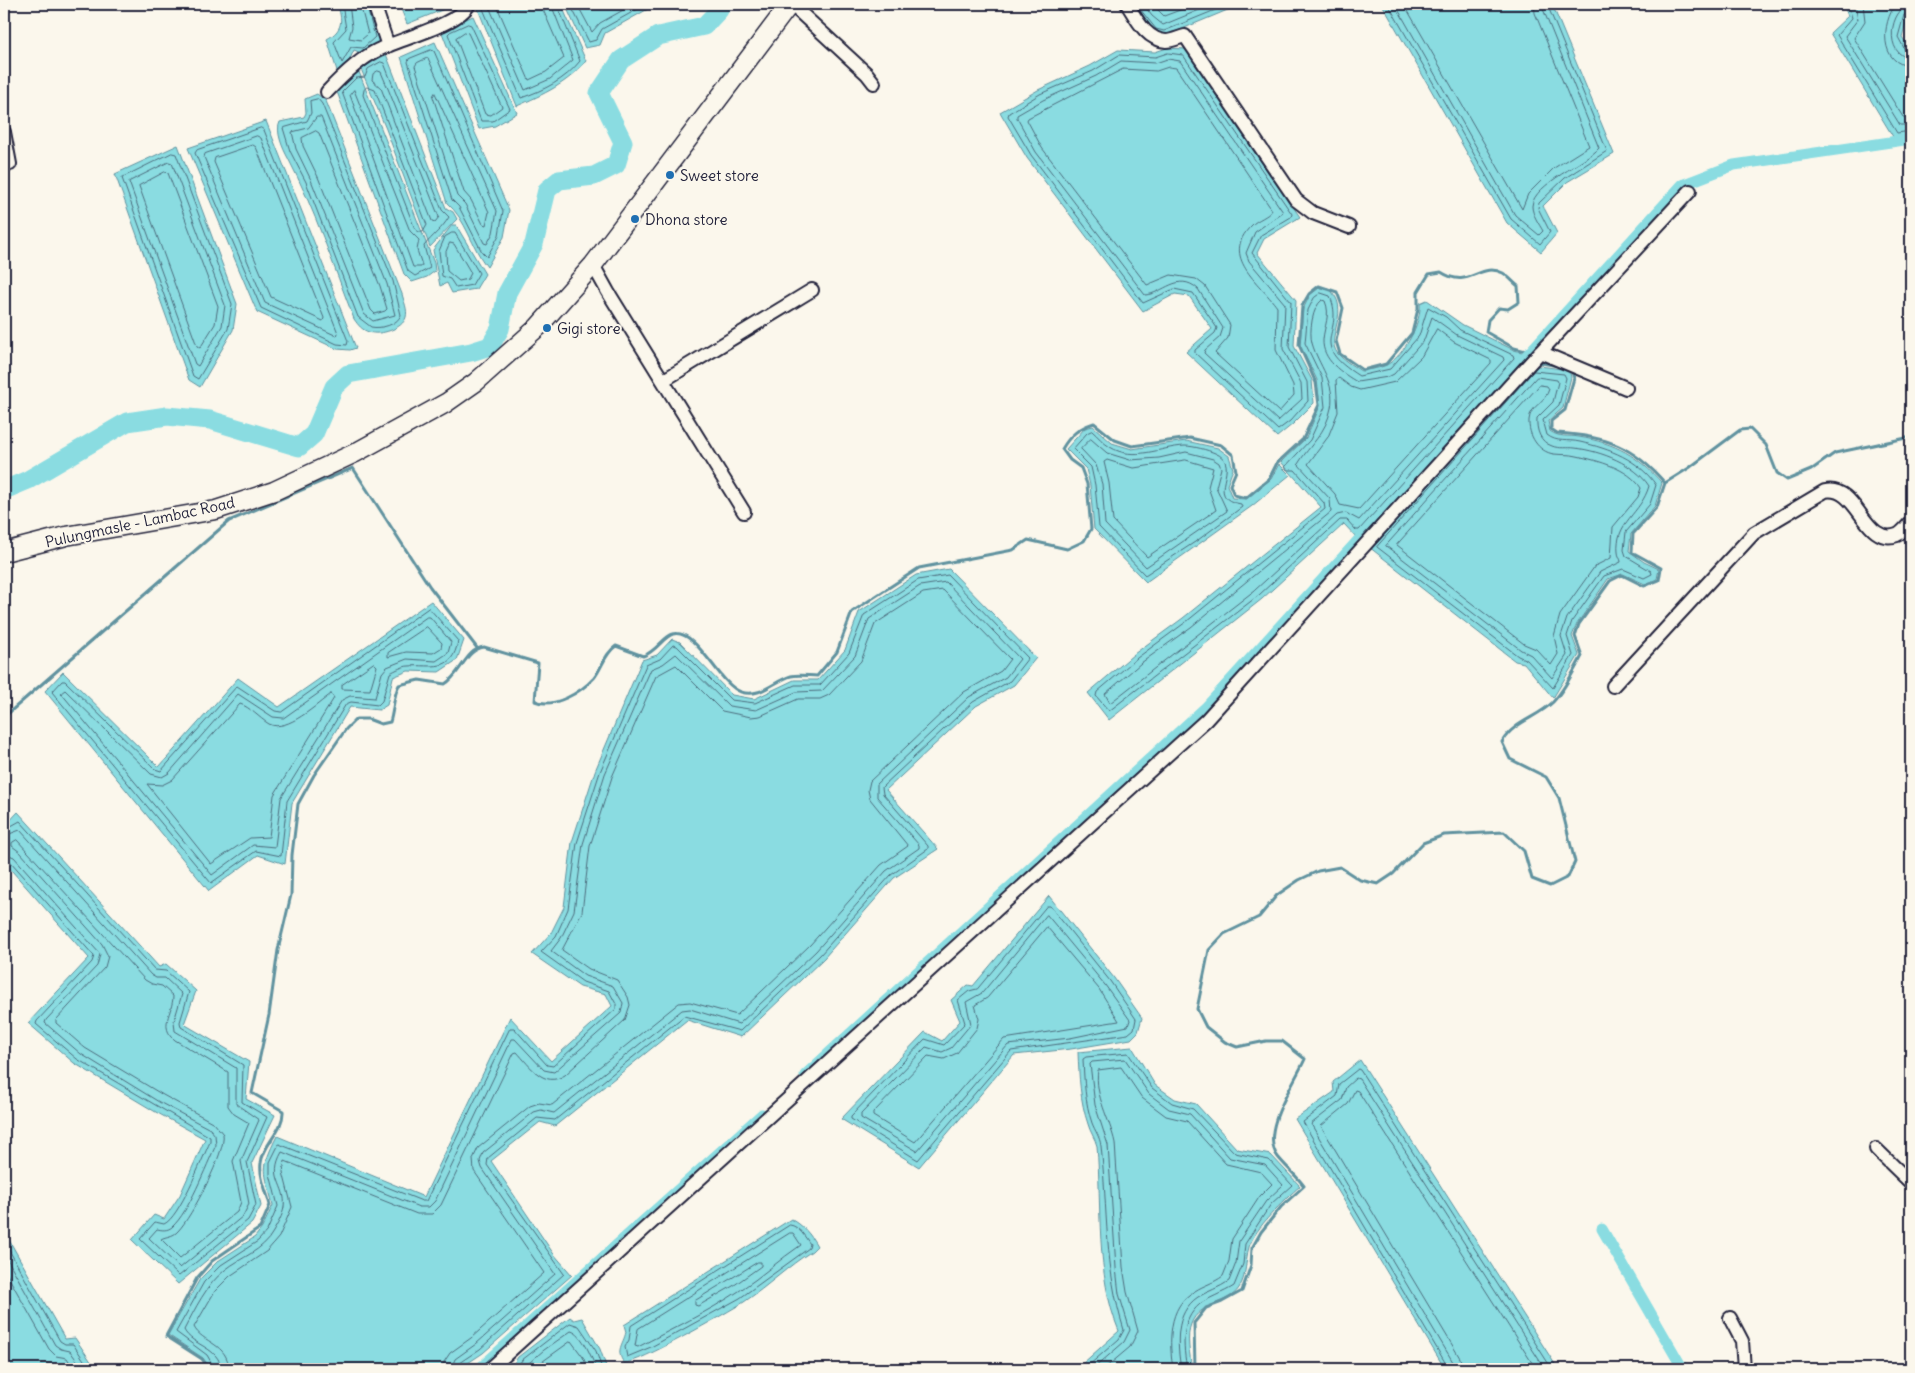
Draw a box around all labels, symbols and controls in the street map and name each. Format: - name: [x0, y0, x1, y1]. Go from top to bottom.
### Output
- place label: Sweet store: [680, 166, 759, 185]
- marker: Sweet store: [664, 169, 676, 181]
- place label: Dhona store: [645, 210, 728, 229]
- marker: Dhona store: [629, 213, 641, 225]
- place label: Gigi store: [557, 319, 621, 338]
- marker: Gigi store: [541, 322, 553, 334]
- street label: Pulungmasle - Lambac Road: [43, 493, 237, 551]

